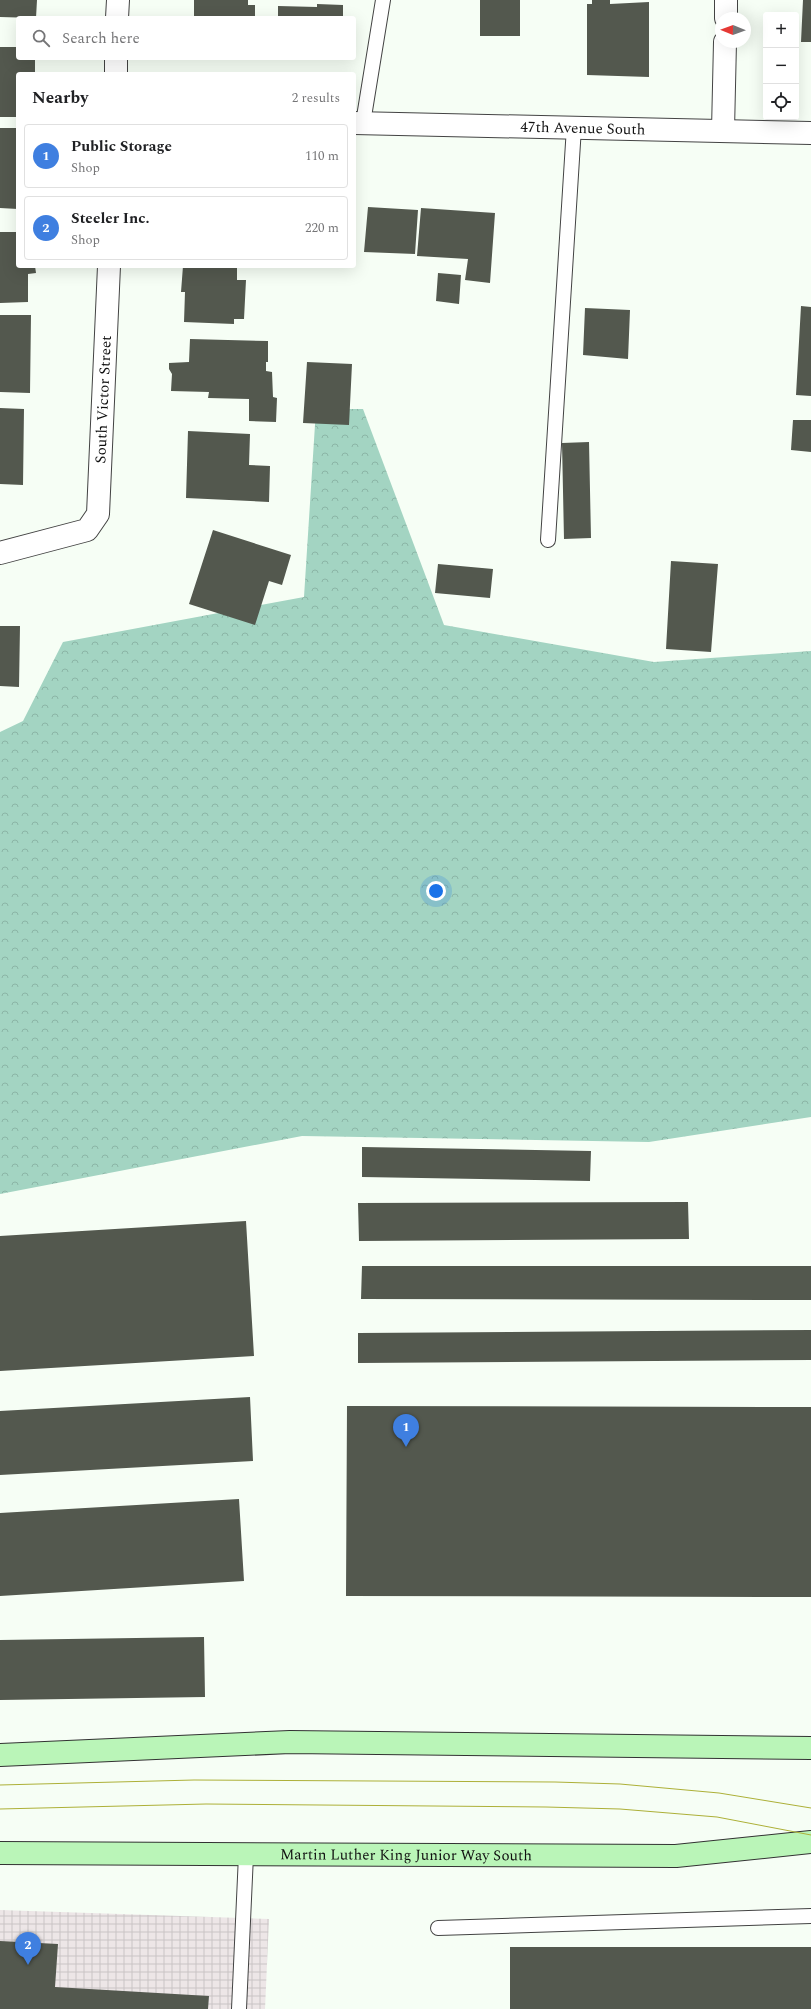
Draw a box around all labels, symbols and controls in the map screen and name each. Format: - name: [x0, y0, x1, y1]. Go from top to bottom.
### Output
- north arrow: [715, 12, 751, 48]
- map controls: [763, 12, 799, 120]
- button: +: [763, 12, 799, 48]
- search box: [16, 16, 356, 60]
- icon: search: [30, 27, 52, 49]
- text: Search here: [62, 27, 140, 50]
- button: −: [763, 48, 799, 84]
- button: locate: [763, 84, 799, 120]
- text: Nearby: [32, 85, 88, 111]
- text: 2 results: [292, 88, 340, 108]
- street label: 47th Avenue South: [520, 116, 646, 141]
- text: Public Storage: [71, 135, 172, 158]
- text: 1: [42, 146, 50, 166]
- text: 110 m: [305, 146, 339, 166]
- text: Shop: [71, 158, 100, 178]
- text: Steeler Inc.: [71, 207, 149, 230]
- text: 2: [42, 218, 50, 238]
- text: 220 m: [305, 218, 339, 238]
- text: Shop: [71, 230, 100, 250]
- street label: South Victor Street: [89, 335, 118, 464]
- your location: [426, 881, 446, 901]
- pin: 1: [393, 1414, 419, 1447]
- street label: Martin Luther King Junior Way South: [280, 1843, 532, 1867]
- pin: 2: [15, 1932, 41, 1965]

